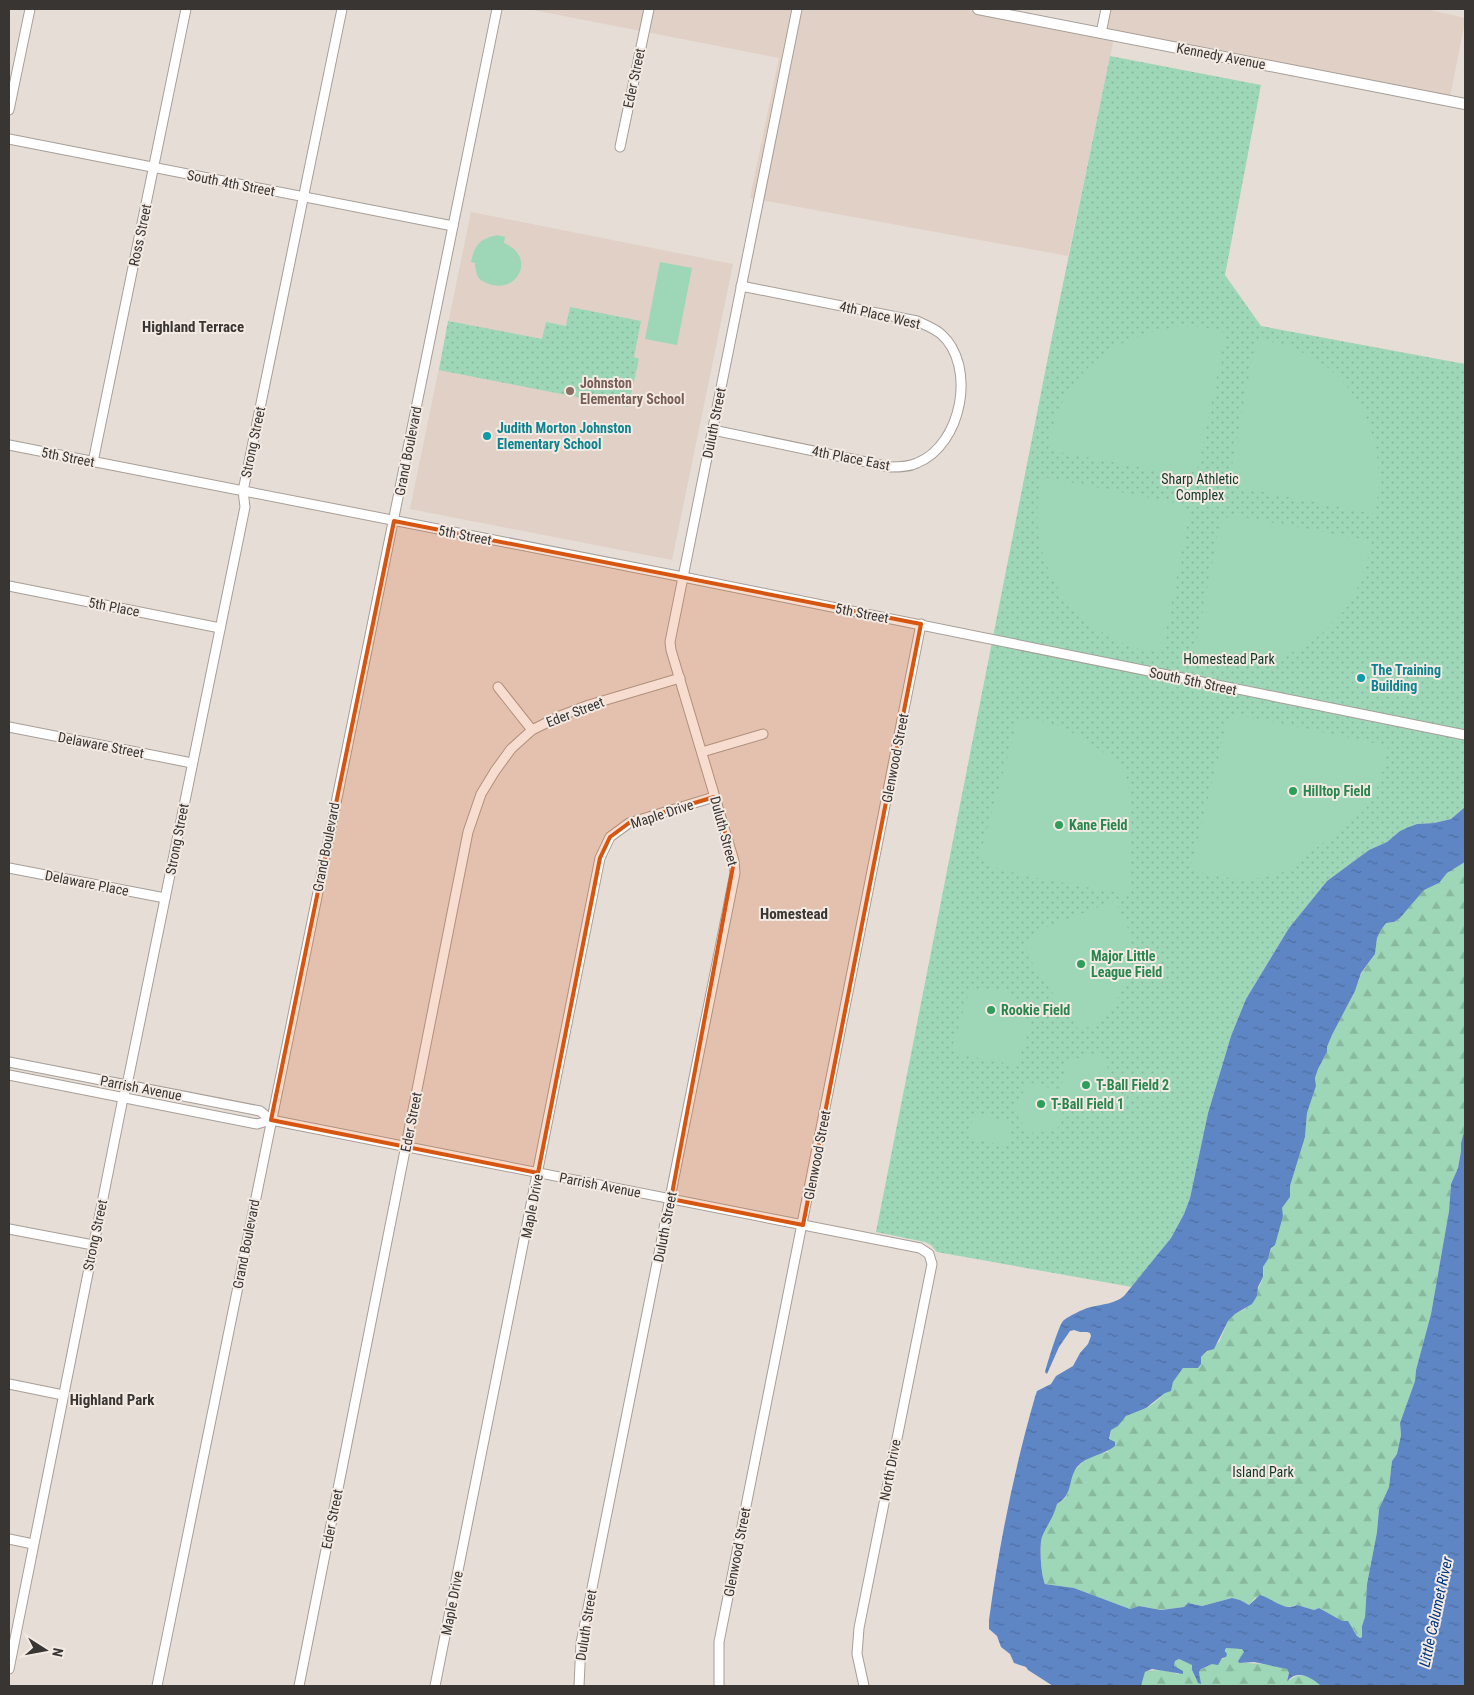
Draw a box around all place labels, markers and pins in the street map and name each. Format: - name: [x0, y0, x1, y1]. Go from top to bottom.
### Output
- place label: Johnston Elementary School: [580, 375, 685, 407]
- marker: Johnston Elementary School: [564, 385, 576, 397]
- place label: Judith Morton Johnston Elementary School: [497, 420, 631, 452]
- marker: Judith Morton Johnston Elementary School: [481, 430, 493, 442]
- place label: The Training Building: [1371, 662, 1441, 694]
- marker: The Training Building: [1355, 672, 1367, 684]
- place label: Hilltop Field: [1303, 783, 1371, 799]
- marker: Hilltop Field: [1287, 785, 1299, 797]
- place label: Kane Field: [1069, 817, 1128, 833]
- marker: Kane Field: [1053, 819, 1065, 831]
- place label: Major Little League Field: [1091, 948, 1162, 980]
- marker: Major Little League Field: [1075, 958, 1087, 970]
- place label: Rookie Field: [1001, 1002, 1070, 1018]
- marker: Rookie Field: [985, 1004, 997, 1016]
- place label: T-Ball Field 2: [1096, 1077, 1169, 1093]
- marker: T-Ball Field 2: [1080, 1079, 1092, 1091]
- place label: T-Ball Field 1: [1051, 1096, 1124, 1112]
- marker: T-Ball Field 1: [1035, 1098, 1047, 1110]

